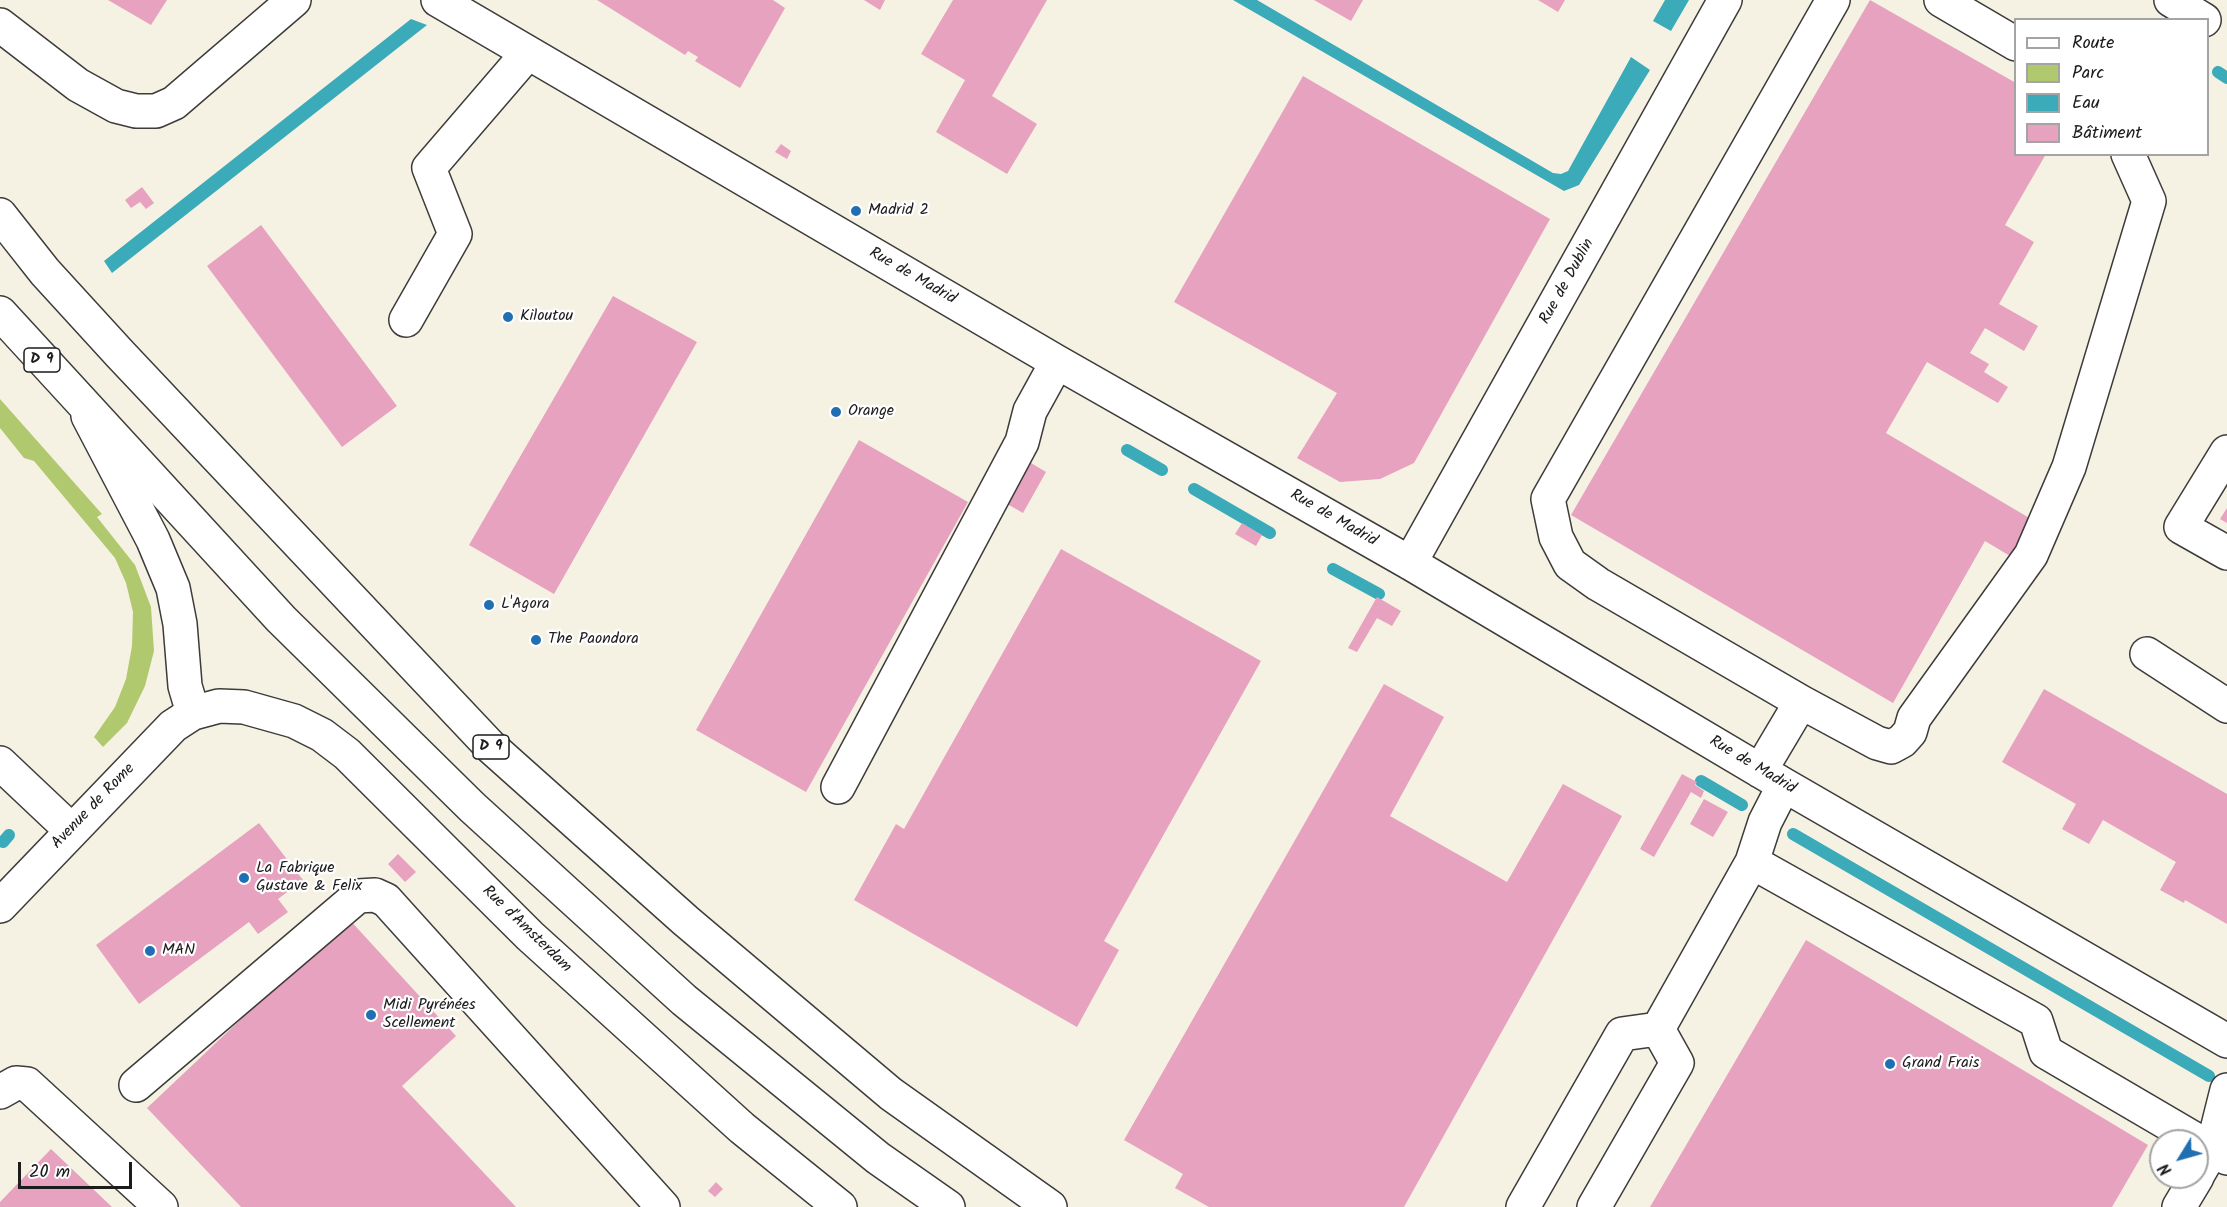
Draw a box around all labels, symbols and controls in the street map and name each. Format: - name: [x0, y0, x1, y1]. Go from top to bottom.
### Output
- legend: [2014, 18, 2209, 156]
- text: Route: [2072, 29, 2114, 58]
- text: Parc: [2072, 59, 2104, 88]
- text: Eau: [2072, 89, 2100, 118]
- text: Bâtiment: [2072, 119, 2142, 148]
- place label: Madrid 2: [868, 201, 929, 221]
- marker: Madrid 2: [849, 204, 863, 218]
- street label: Rue de Dublin: [1537, 236, 1599, 328]
- street label: Rue de Madrid: [865, 244, 959, 310]
- place label: Kiloutou: [520, 307, 573, 327]
- marker: Kiloutou: [501, 310, 515, 324]
- road number: D 9: [24, 348, 60, 372]
- place label: Orange: [848, 402, 894, 422]
- marker: Orange: [829, 405, 843, 419]
- street label: Rue de Madrid: [1286, 486, 1380, 552]
- place label: L'Agora: [501, 595, 549, 615]
- marker: L'Agora: [482, 598, 496, 612]
- place label: The Paondora: [548, 630, 639, 650]
- marker: The Paondora: [529, 633, 543, 647]
- street label: Rue de Madrid: [1705, 733, 1799, 799]
- road number: D 9: [473, 735, 509, 759]
- street label: Avenue de Rome: [48, 760, 140, 854]
- place label: La Fabrique Gustave & Felix: [256, 859, 362, 897]
- marker: La Fabrique Gustave & Felix: [237, 871, 251, 885]
- street label: Rue d'Amsterdam: [477, 882, 575, 978]
- place label: MAN: [162, 941, 195, 961]
- marker: MAN: [143, 944, 157, 958]
- place label: Midi Pyrénées Scellement: [383, 996, 476, 1034]
- marker: Midi Pyrénées Scellement: [364, 1008, 378, 1022]
- place label: Grand Frais: [1902, 1054, 1979, 1074]
- marker: Grand Frais: [1883, 1057, 1897, 1071]
- north arrow: [2149, 1129, 2209, 1189]
- scale bar: [21, 1150, 135, 1188]
- text: N: [2153, 1157, 2179, 1180]
- text: 20 m: [29, 1158, 70, 1187]

